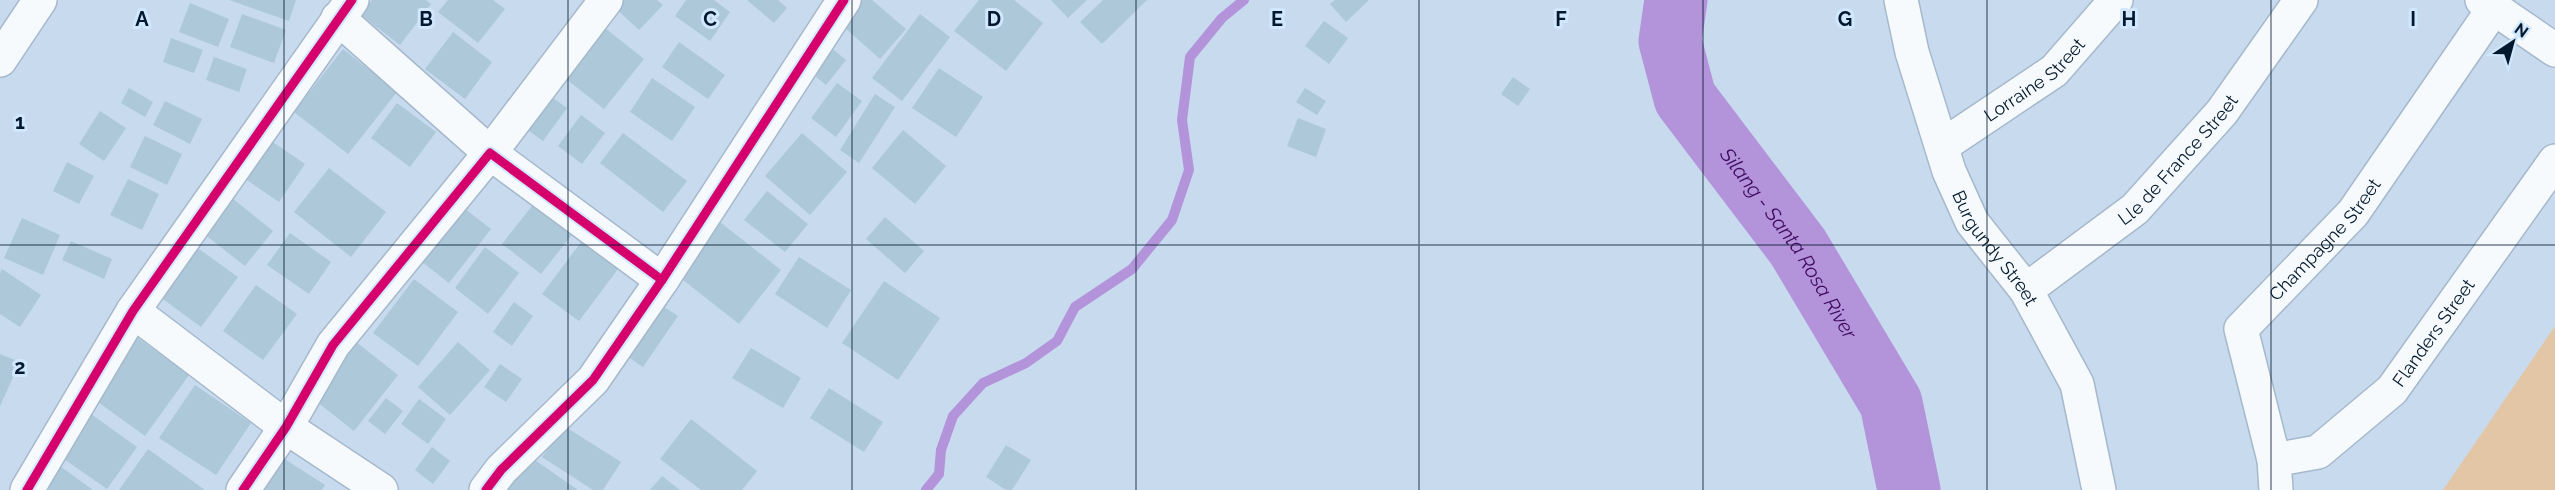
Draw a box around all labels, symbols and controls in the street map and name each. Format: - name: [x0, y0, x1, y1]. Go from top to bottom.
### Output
- text: A: [135, 7, 149, 31]
- text: B: [419, 7, 433, 31]
- text: C: [703, 7, 717, 31]
- text: D: [987, 7, 1001, 31]
- text: E: [1271, 7, 1283, 31]
- text: F: [1555, 7, 1567, 31]
- text: G: [1838, 7, 1852, 31]
- text: H: [2122, 7, 2136, 31]
- text: I: [2410, 7, 2416, 31]
- north arrow: [2483, 12, 2543, 72]
- text: N: [2511, 19, 2532, 42]
- street label: Lorraine Street: [1980, 33, 2089, 126]
- street label: Lle de France Street: [2113, 90, 2242, 229]
- text: 1: [15, 110, 25, 134]
- water label: Silang - Santa Rosa River: [1714, 142, 1863, 344]
- street label: Champagne Street: [2264, 174, 2384, 304]
- street label: Burgundy Street: [1949, 187, 2043, 309]
- street label: Flanders Street: [2388, 274, 2478, 390]
- text: 2: [14, 355, 26, 379]

